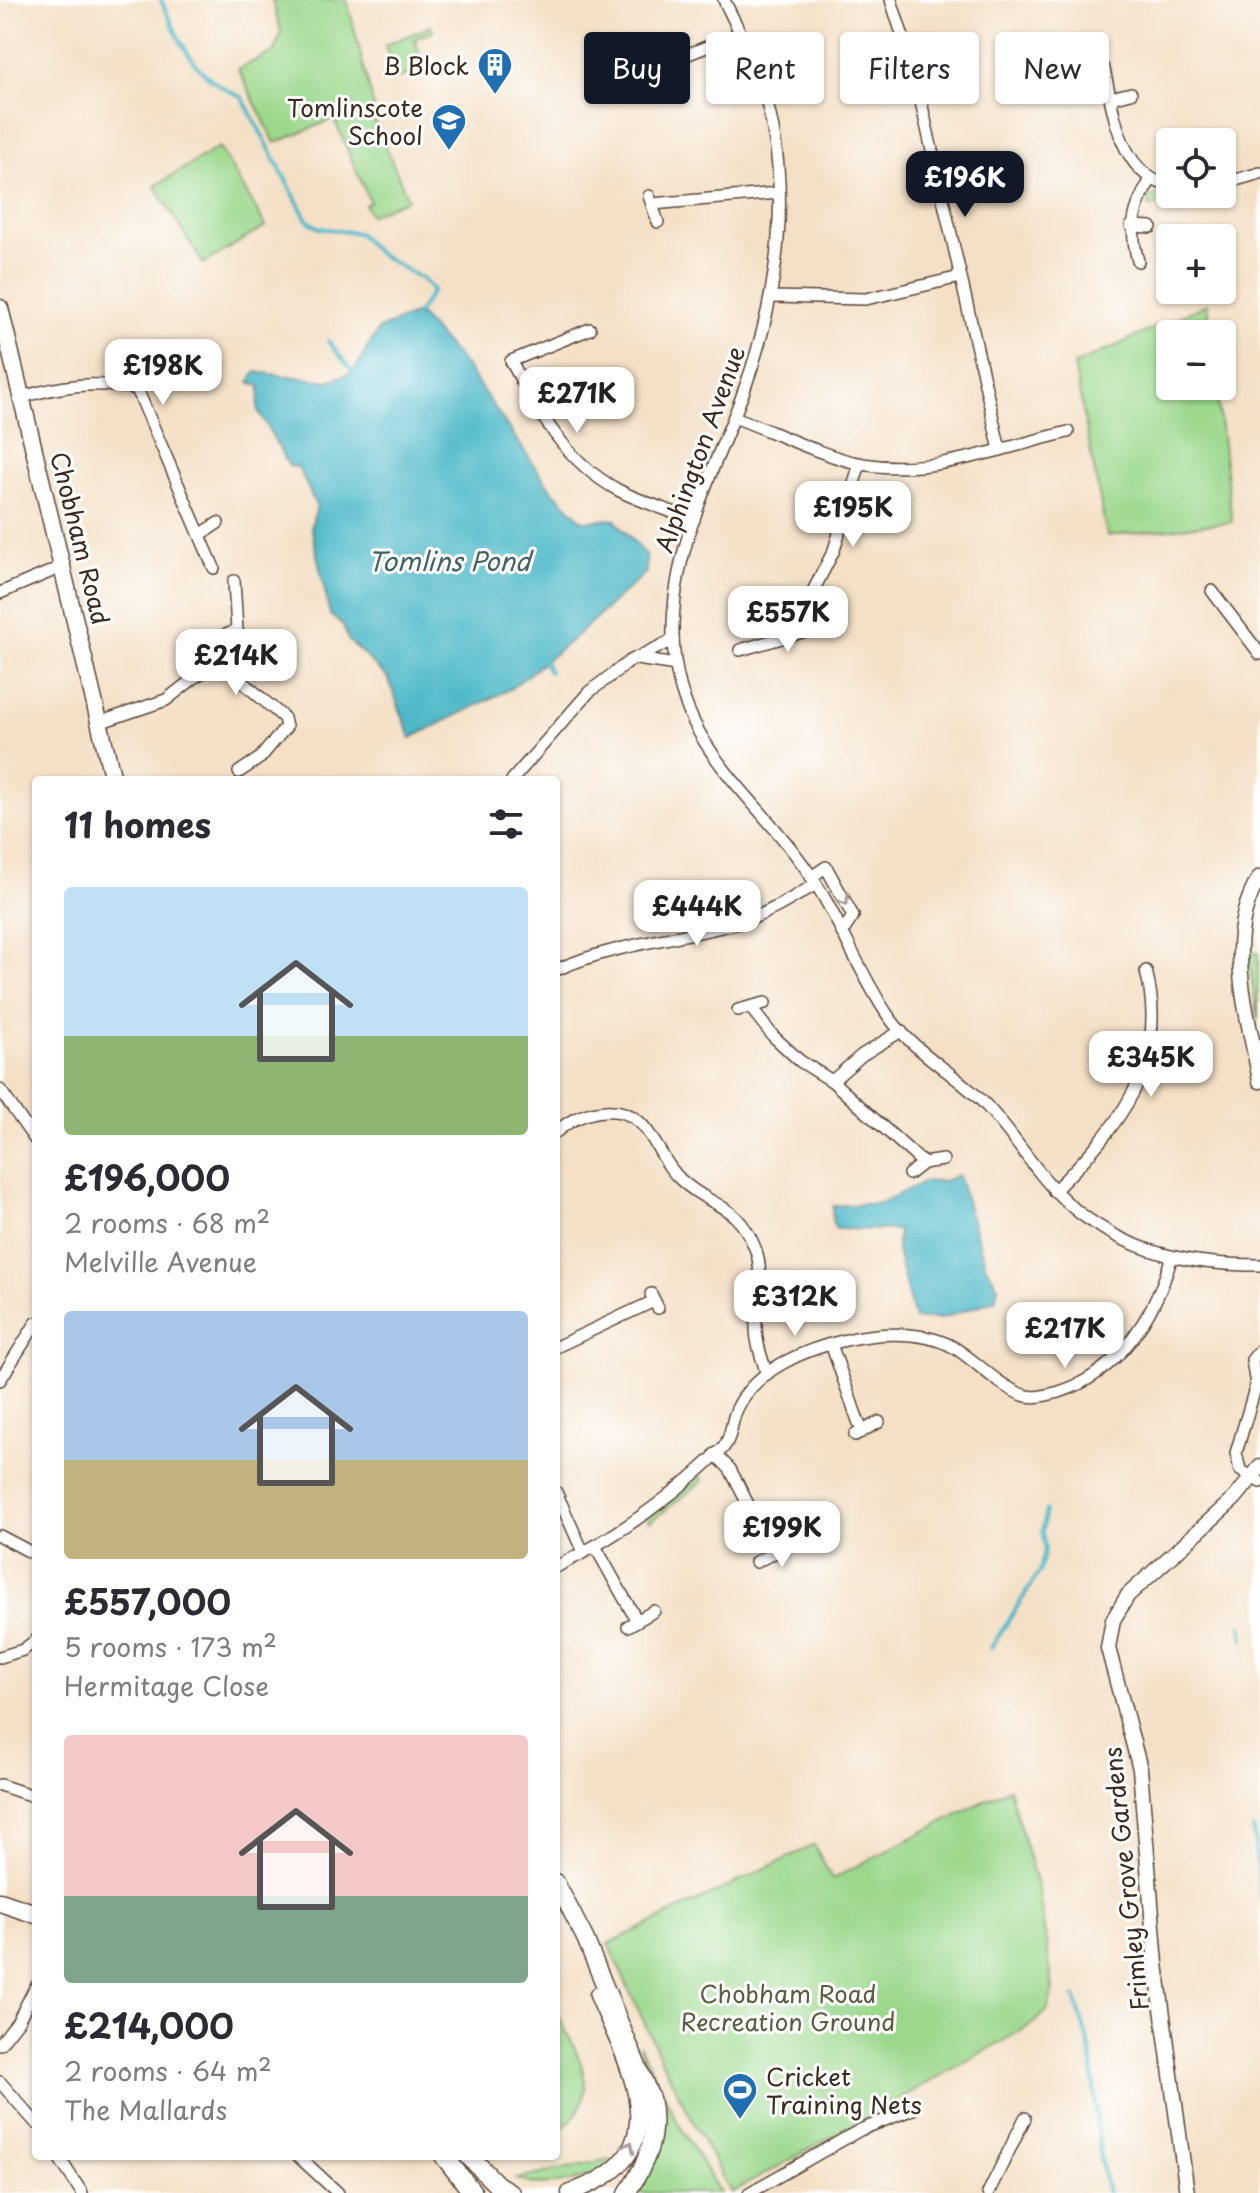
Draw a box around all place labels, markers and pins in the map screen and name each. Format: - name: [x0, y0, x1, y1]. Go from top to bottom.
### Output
- building icon: B Block: [476, 46, 514, 96]
- place label: B Block: [383, 47, 469, 83]
- place label: Tomlinscote School: [287, 89, 423, 153]
- school or university icon: Tomlinscote School: [430, 102, 468, 152]
- pin: £196K: [909, 151, 1021, 219]
- pin: £198K: [107, 339, 219, 407]
- pin: £271K: [521, 367, 633, 435]
- pin: £195K: [797, 481, 909, 549]
- pin: £557K: [732, 586, 844, 654]
- pin: £214K: [180, 629, 292, 697]
- pin: £444K: [641, 880, 753, 948]
- pin: £345K: [1095, 1031, 1207, 1099]
- pin: £312K: [739, 1270, 851, 1338]
- pin: £217K: [1009, 1302, 1121, 1370]
- pin: £199K: [726, 1501, 838, 1569]
- place label: Cricket Training Nets: [766, 2058, 922, 2122]
- sports icon: Cricket Training Nets: [721, 2071, 759, 2121]

